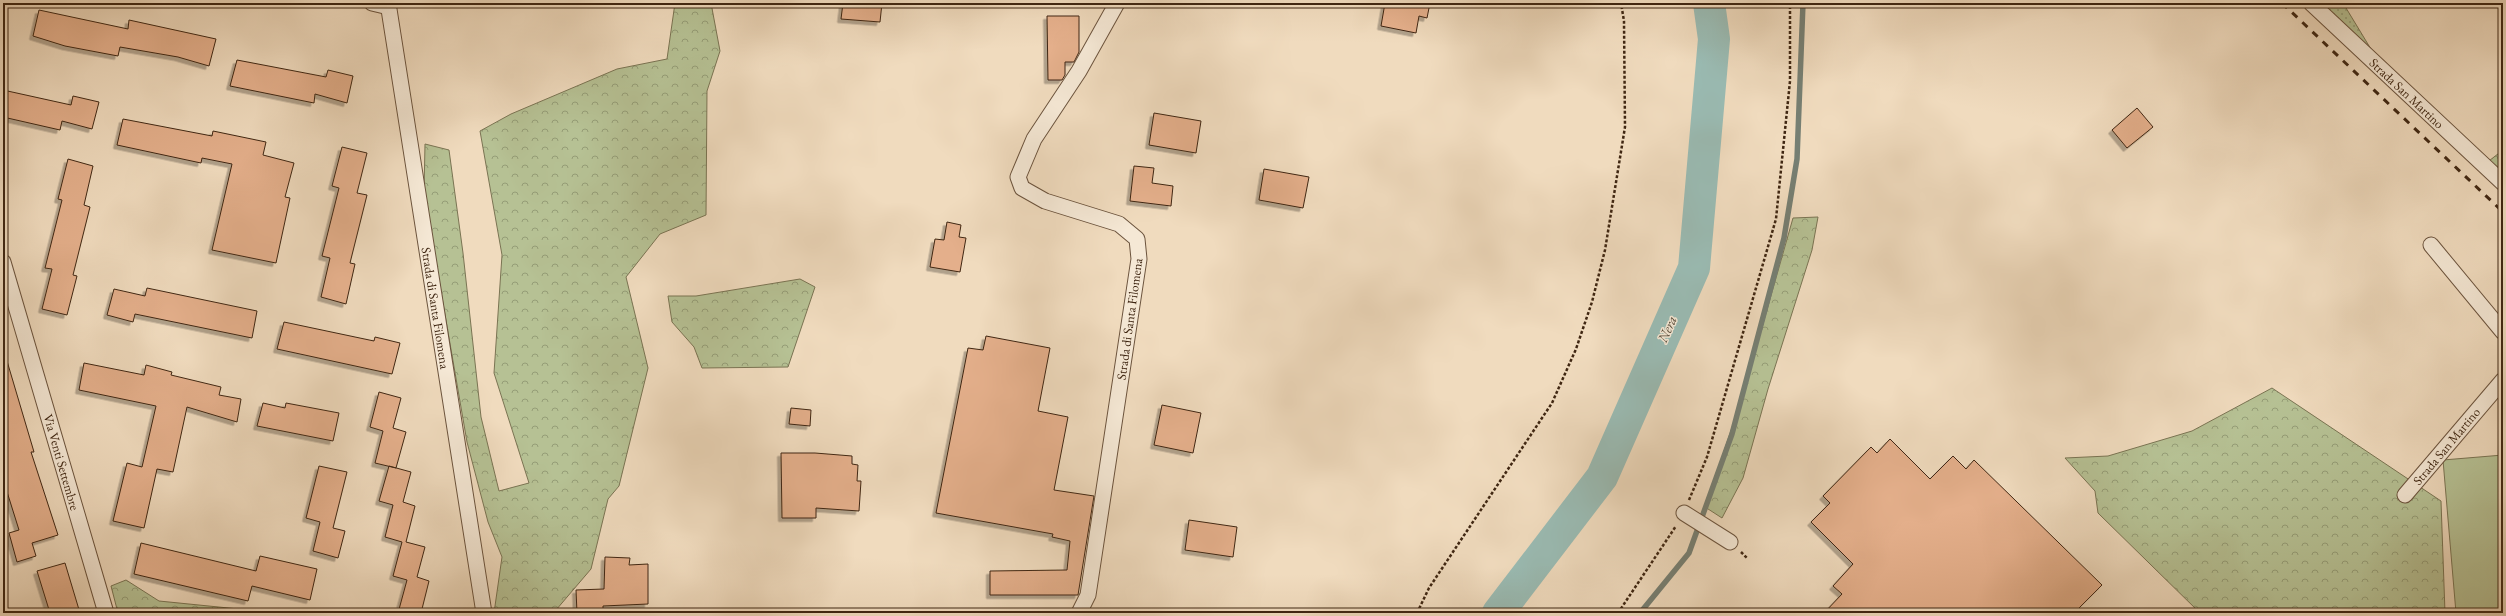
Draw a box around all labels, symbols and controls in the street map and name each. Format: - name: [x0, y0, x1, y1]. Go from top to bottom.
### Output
- street label: Strada San Martino: [2366, 54, 2448, 132]
- street label: Strada di Santa Filomena: [417, 246, 454, 371]
- street label: Strada di Santa Filomena: [1113, 256, 1147, 381]
- water label: Nera: [1653, 313, 1681, 346]
- street label: Strada San Martino: [2409, 404, 2484, 489]
- street label: Via Venti Settembre: [40, 412, 83, 512]

